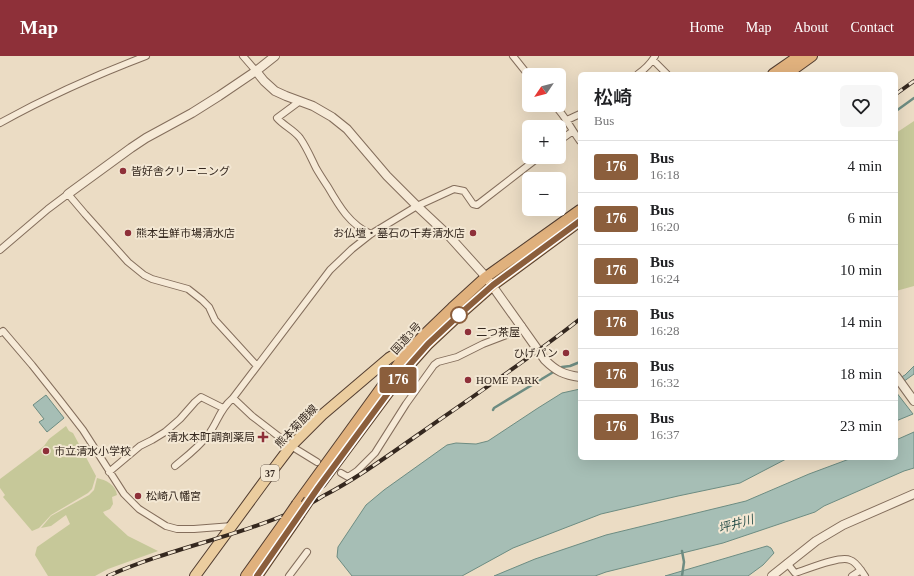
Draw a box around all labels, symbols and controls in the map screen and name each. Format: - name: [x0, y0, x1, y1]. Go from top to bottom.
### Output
- text: Map: [20, 17, 58, 38]
- text: Home: [690, 20, 724, 35]
- text: Map: [746, 20, 771, 35]
- text: About: [793, 20, 828, 35]
- text: Contact: [850, 20, 894, 35]
- north arrow: [522, 68, 566, 112]
- map controls: [522, 68, 566, 216]
- button: heart: [840, 85, 882, 127]
- text: 松崎: [594, 87, 632, 108]
- text: Bus: [594, 113, 614, 128]
- button: +: [522, 120, 566, 164]
- text: Bus: [650, 150, 674, 166]
- text: 4 min: [847, 158, 882, 174]
- text: 176: [606, 159, 627, 174]
- place label: 皆好舎クリーニング: [131, 165, 230, 177]
- marker: 皆好舎クリーニング: [118, 166, 128, 176]
- text: 16:18: [650, 167, 680, 182]
- button: −: [522, 172, 566, 216]
- text: Bus: [650, 202, 674, 218]
- text: 6 min: [847, 210, 882, 226]
- text: 176: [606, 211, 627, 226]
- text: 16:20: [650, 219, 680, 234]
- place label: 熊本生鮮市場清水店: [136, 227, 235, 239]
- place label: お仏壇・墓石の千寿清水店: [333, 227, 465, 239]
- marker: 熊本生鮮市場清水店: [123, 228, 133, 238]
- marker: お仏壇・墓石の千寿清水店: [468, 228, 478, 238]
- text: Bus: [650, 254, 674, 270]
- text: 10 min: [840, 262, 882, 278]
- text: 176: [606, 263, 627, 278]
- text: 16:24: [650, 271, 680, 286]
- unlabelled marker: [450, 306, 468, 324]
- text: Bus: [650, 306, 674, 322]
- text: 14 min: [840, 314, 882, 330]
- text: 176: [606, 315, 627, 330]
- street label: 国道3号: [389, 320, 423, 356]
- text: 16:28: [650, 323, 680, 338]
- place label: 二つ茶屋: [476, 326, 520, 338]
- marker: 二つ茶屋: [463, 327, 473, 337]
- place label: ひげパン: [513, 347, 558, 359]
- marker: ひげパン: [561, 348, 571, 358]
- text: Bus: [650, 358, 674, 374]
- text: 18 min: [840, 366, 882, 382]
- line badge: 176: [375, 367, 421, 393]
- text: 176: [606, 367, 627, 382]
- text: 176: [388, 372, 409, 387]
- place label: HOME PARK: [476, 374, 540, 386]
- marker: HOME PARK: [463, 375, 473, 385]
- text: 16:32: [650, 375, 680, 390]
- street label: 熊本菊鹿線: [273, 402, 319, 450]
- text: Bus: [650, 410, 674, 426]
- text: 23 min: [840, 418, 882, 434]
- text: 176: [606, 419, 627, 434]
- text: 16:37: [650, 427, 680, 442]
- place label: 清水本町調剤薬局: [167, 431, 255, 443]
- marker: 清水本町調剤薬局: [258, 432, 268, 442]
- place label: 市立清水小学校: [54, 445, 131, 457]
- marker: 市立清水小学校: [41, 446, 51, 456]
- road number: 37: [261, 465, 279, 481]
- place label: 松崎八幡宮: [146, 490, 201, 502]
- marker: 松崎八幡宮: [133, 491, 143, 501]
- water label: 坪井川: [717, 512, 757, 536]

